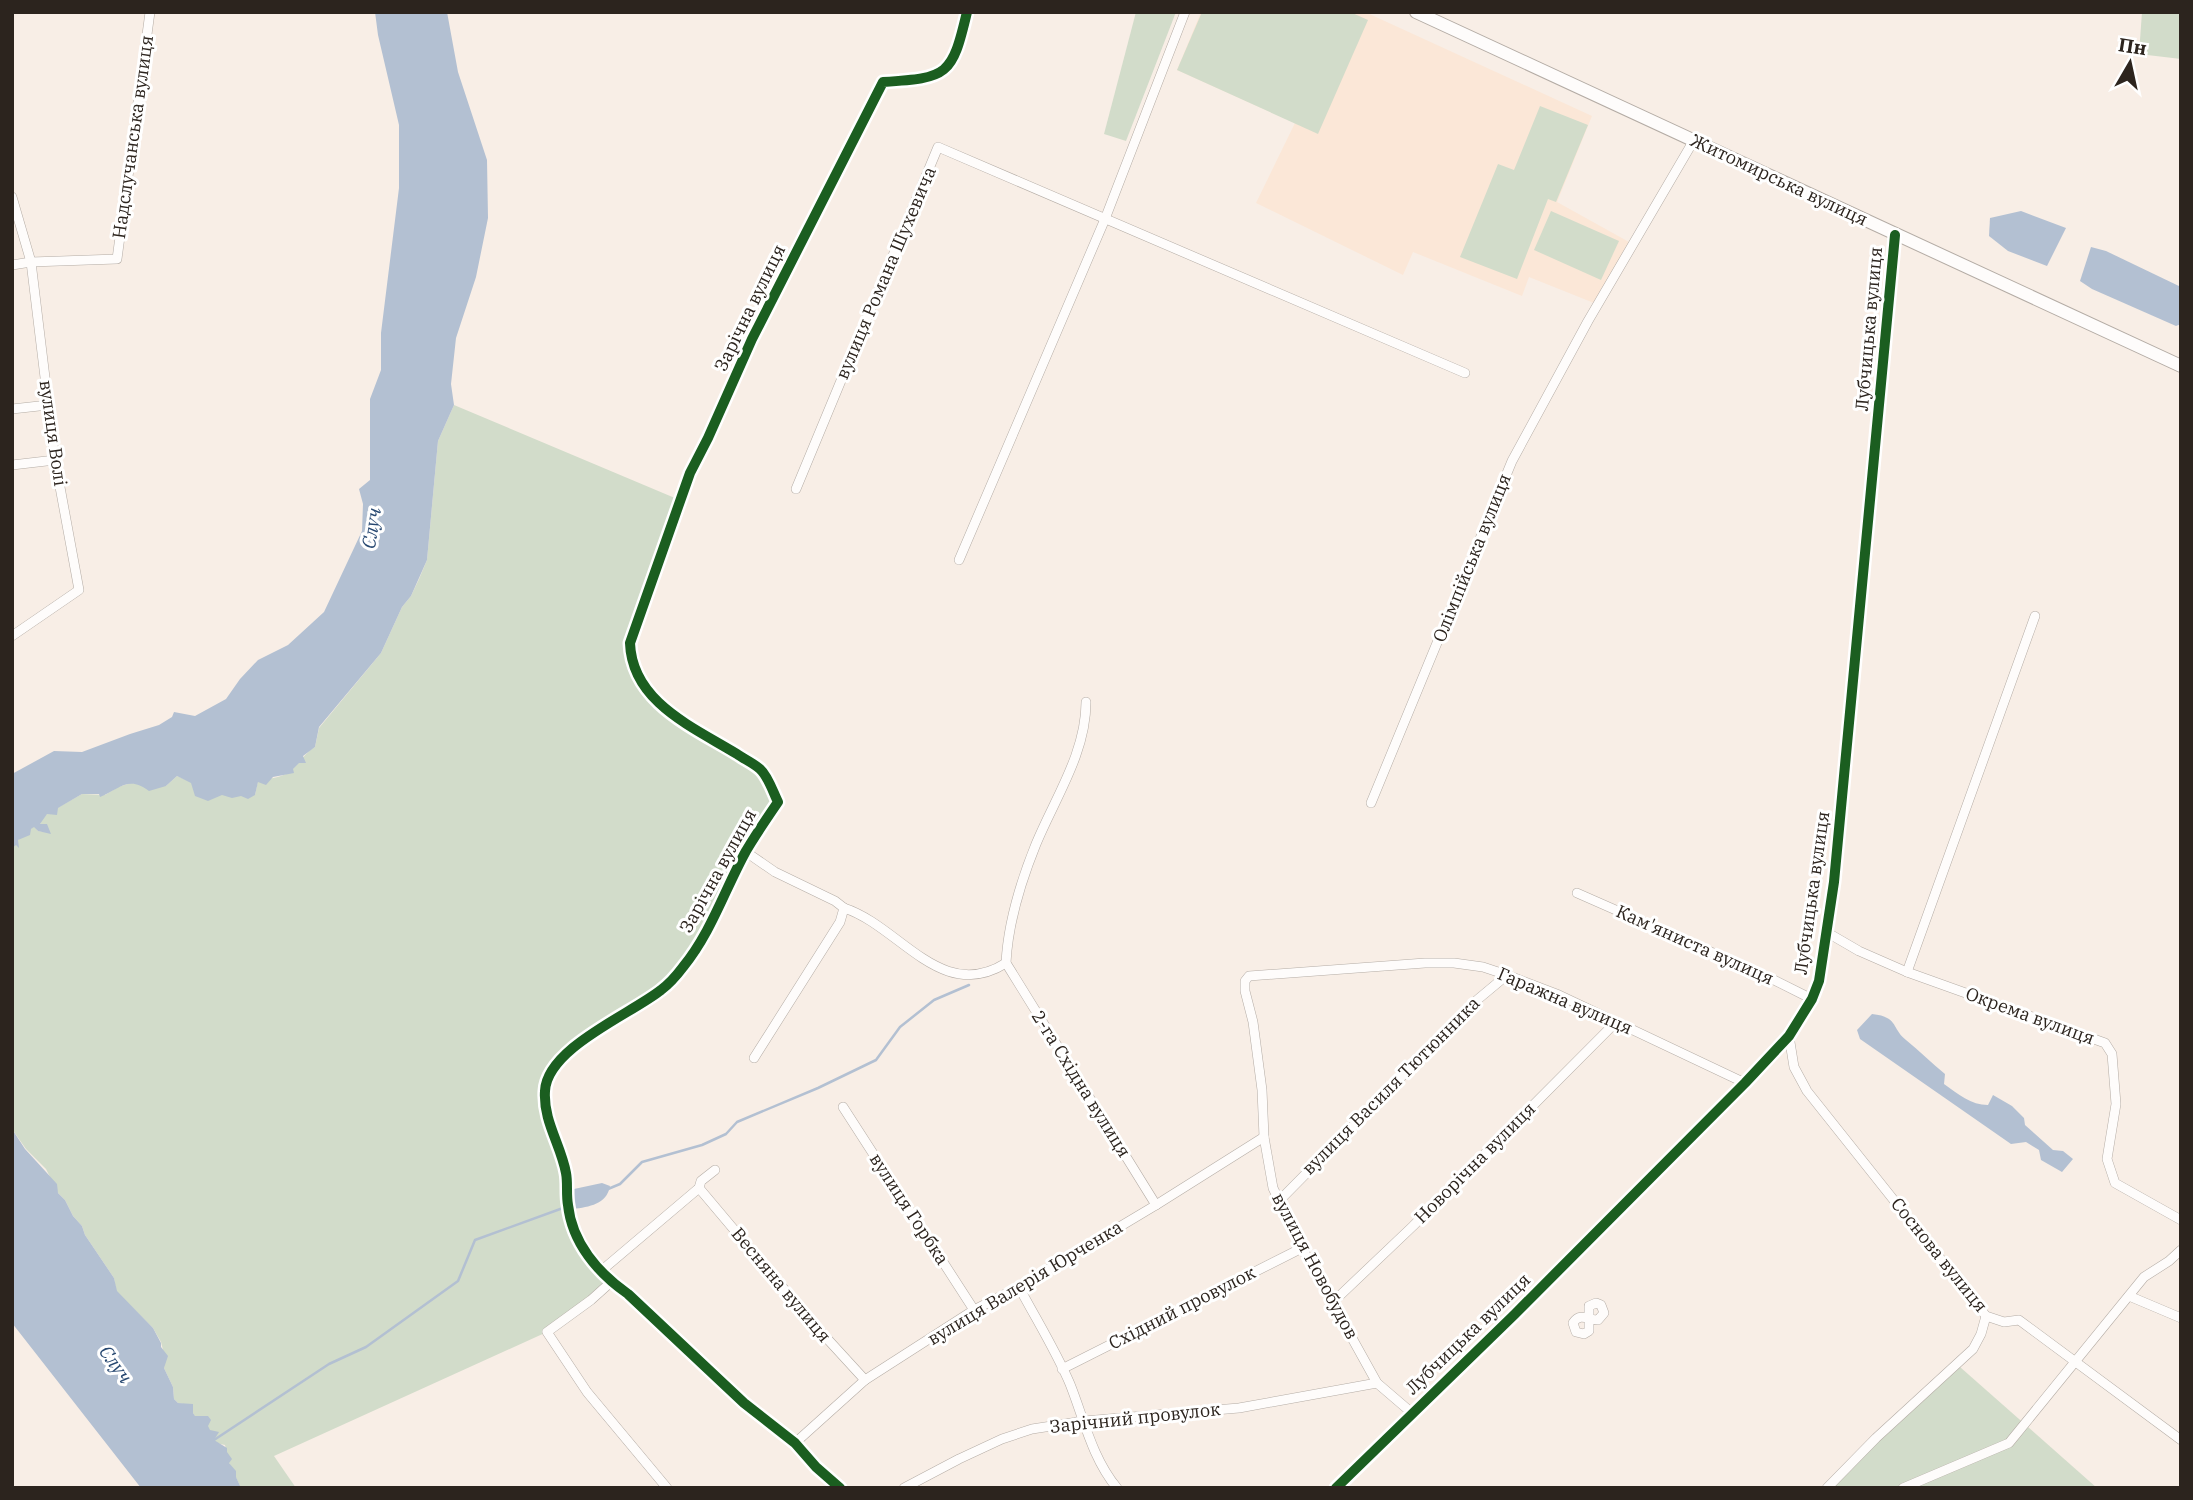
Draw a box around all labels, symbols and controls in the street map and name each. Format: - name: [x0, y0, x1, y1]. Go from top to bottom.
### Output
- north arrow: [2095, 28, 2165, 98]
- text: Пн: [2117, 32, 2149, 60]
- street label: Надслучанська вулиця: [107, 34, 158, 240]
- street label: Житомирська вулиця: [1687, 128, 1872, 231]
- street label: вулиця Романа Шухевича: [830, 163, 941, 383]
- street label: Зарічна вулиця: [709, 241, 790, 375]
- street label: Лубчицька вулиця: [1850, 246, 1887, 412]
- street label: вулиця Волі: [35, 378, 72, 488]
- street label: Олімпійська вулиця: [1427, 470, 1516, 645]
- water label: Случ: [356, 506, 386, 550]
- street label: Зарічна вулиця: [674, 805, 761, 937]
- street label: Лубчицька вулиця: [1789, 810, 1834, 976]
- street label: Кам'яниста вулиця: [1613, 899, 1778, 990]
- street label: Гаражна вулиця: [1494, 962, 1636, 1039]
- street label: Окрема вулиця: [1962, 982, 2098, 1050]
- street label: вулиця Василя Тютюнника: [1297, 992, 1485, 1180]
- street label: 2-га Східна вулиця: [1027, 1006, 1136, 1162]
- street label: Новорічна вулиця: [1409, 1097, 1540, 1228]
- street label: вулиця Горбка: [865, 1149, 954, 1269]
- street label: вулиця Новобудов: [1267, 1189, 1364, 1343]
- street label: Соснова вулиця: [1886, 1193, 1993, 1317]
- street label: вулиця Валерія Юрченка: [923, 1215, 1127, 1350]
- street label: Весняна вулиця: [727, 1222, 836, 1347]
- street label: Східний провулок: [1104, 1260, 1260, 1355]
- street label: Лубчицька вулиця: [1400, 1268, 1535, 1399]
- water label: Случ: [94, 1340, 138, 1388]
- street label: Зарічний провулок: [1048, 1397, 1222, 1438]

